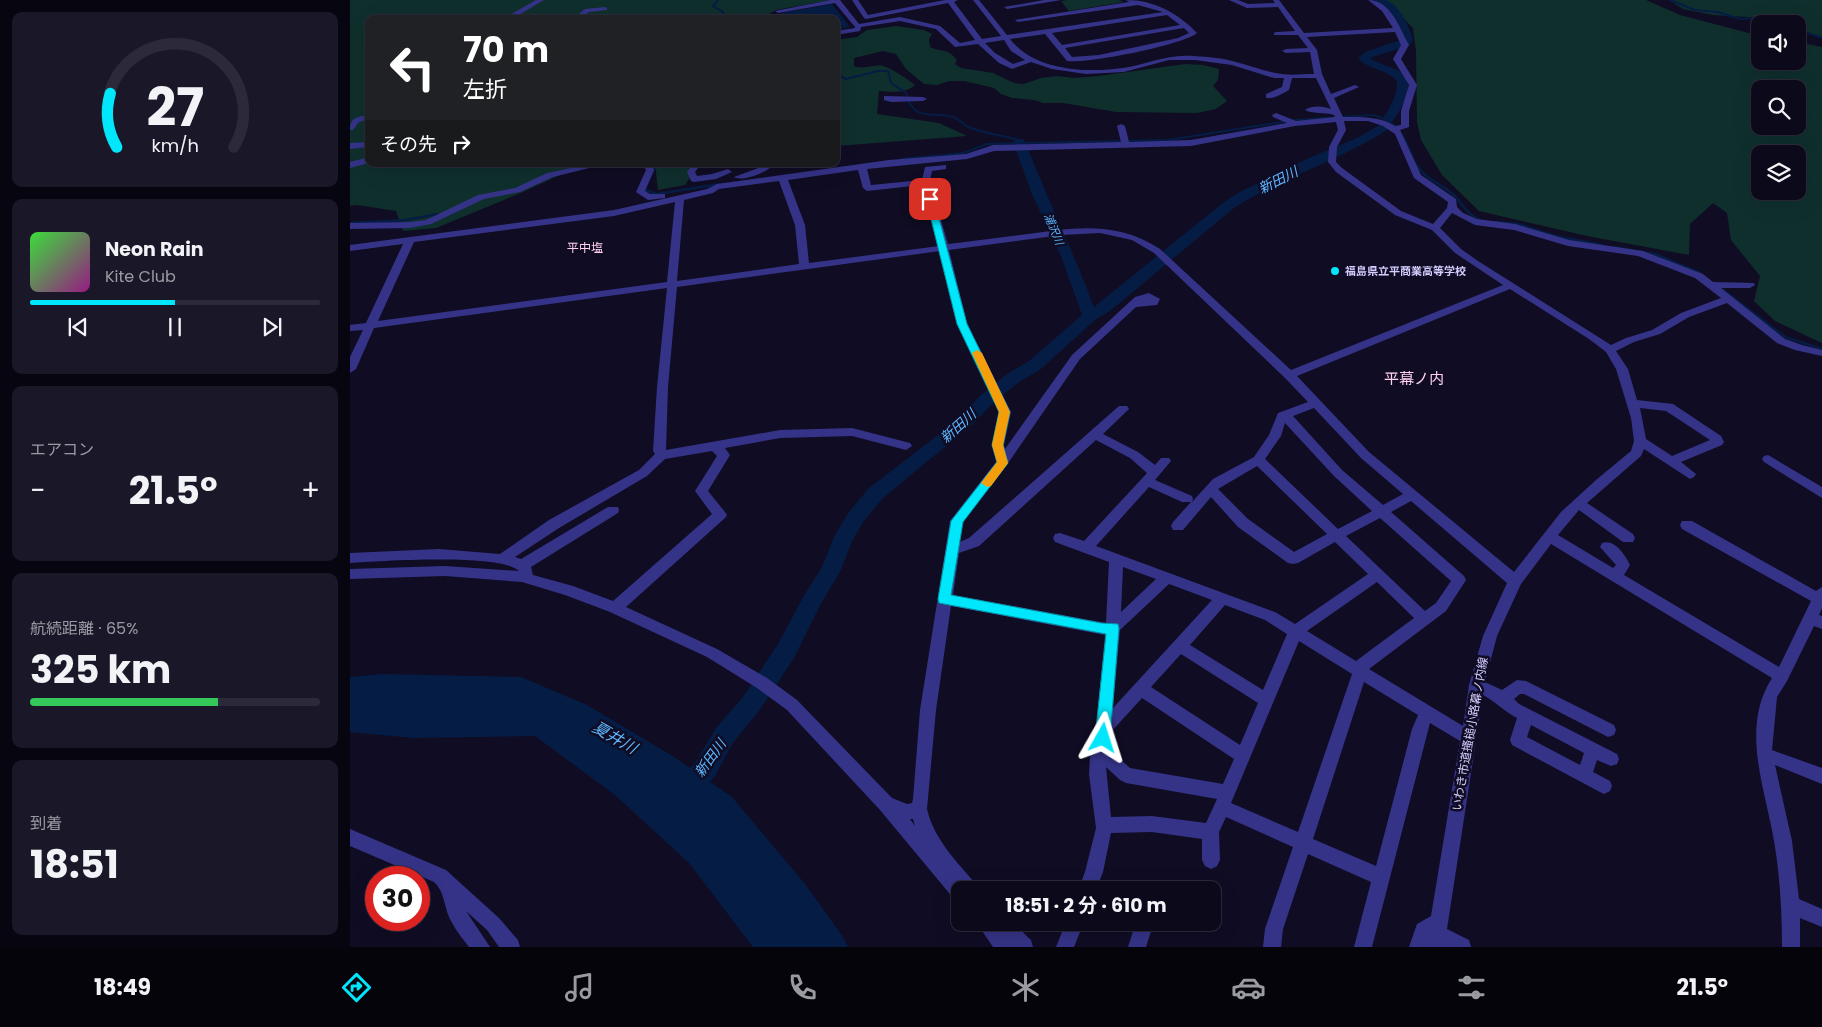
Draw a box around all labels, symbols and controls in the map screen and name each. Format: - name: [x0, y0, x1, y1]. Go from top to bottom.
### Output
- map controls: [1751, 15, 1806, 200]
- button: sound: [1751, 15, 1806, 70]
- text: 70 m: [463, 25, 549, 74]
- icon: left: [380, 35, 445, 100]
- text: 27: [146, 71, 204, 144]
- text: 左折: [463, 74, 507, 105]
- button: search: [1751, 80, 1806, 135]
- icon: right: [447, 130, 475, 158]
- text: その先: [380, 131, 437, 158]
- text: km/h: [151, 133, 199, 158]
- button: layers: [1751, 145, 1806, 200]
- water label: 新田川: [1255, 161, 1303, 198]
- pin: [909, 178, 951, 220]
- icon: arrive: [916, 185, 944, 213]
- water label: 浦沢川: [1040, 211, 1068, 248]
- text: Neon Rain: [105, 236, 204, 263]
- district label: 平中塩: [567, 239, 603, 256]
- place label: 福島県立平商業高等学校: [1345, 263, 1466, 279]
- text: Kite Club: [105, 265, 176, 288]
- marker: 福島県立平商業高等学校: [1329, 265, 1341, 277]
- icon: previous: [64, 313, 92, 341]
- icon: pause: [161, 313, 189, 341]
- icon: next: [258, 313, 286, 341]
- district label: 平幕ノ内: [1384, 368, 1444, 389]
- water label: 新田川: [936, 403, 982, 447]
- text: エアコン: [30, 438, 94, 461]
- text: 21.5°: [129, 464, 218, 517]
- text: −: [30, 471, 45, 510]
- text: +: [301, 471, 320, 510]
- text: 航続距離 · 65%: [30, 617, 138, 640]
- text: 325 km: [30, 643, 171, 696]
- street label: いわき市道搔槌小路幕ノ内線: [1448, 656, 1491, 812]
- position arrow: [1076, 711, 1128, 763]
- water label: 夏井川: [588, 715, 643, 760]
- water label: 新田川: [690, 734, 732, 781]
- text: 到着: [30, 812, 62, 835]
- text: 18:51: [30, 838, 119, 891]
- speed limit sign: 30: [365, 866, 430, 931]
- text: 18:51 · 2 分 · 610 m: [1005, 892, 1167, 919]
- icon: directions: [339, 970, 374, 1005]
- icon: music: [562, 970, 597, 1005]
- icon: phone: [785, 970, 820, 1005]
- icon: climate: [1008, 970, 1043, 1005]
- icon: car: [1231, 970, 1266, 1005]
- icon: filters: [1454, 970, 1489, 1005]
- text: 18:49: [94, 972, 151, 1003]
- text: 21.5°: [1677, 972, 1728, 1003]

